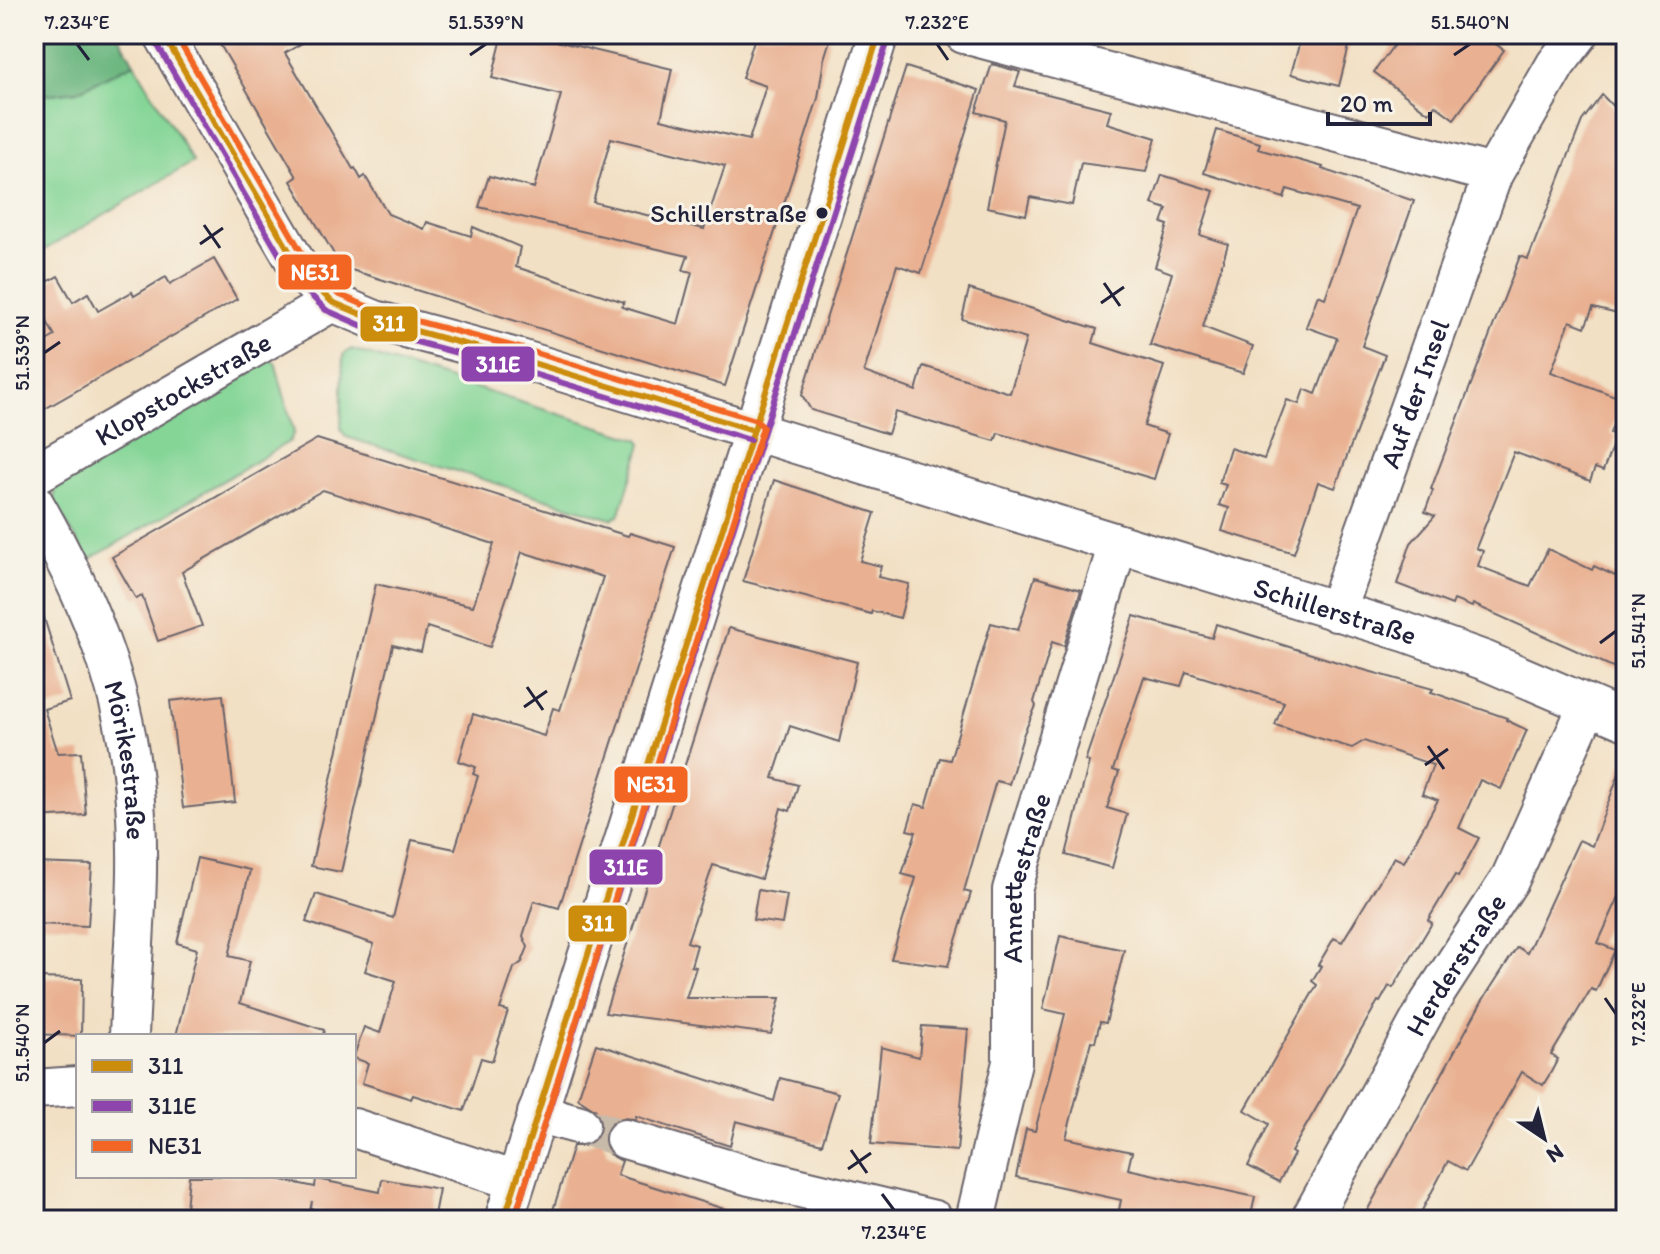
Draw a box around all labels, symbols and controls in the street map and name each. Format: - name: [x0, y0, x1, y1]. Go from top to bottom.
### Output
- text: 7.234°E: [44, 10, 110, 34]
- text: 51.539°N: [448, 10, 524, 34]
- text: 7.232°E: [905, 10, 969, 34]
- text: 51.540°N: [1431, 10, 1509, 34]
- scale bar: [1328, 76, 1430, 126]
- text: 20 m: [1340, 89, 1393, 118]
- place label: Schillerstraße: [650, 197, 807, 229]
- marker: Schillerstraße: [814, 205, 830, 221]
- line badge: NE31: [277, 253, 353, 291]
- text: NE31: [290, 259, 340, 286]
- line badge: 311: [359, 305, 419, 343]
- text: 311: [373, 310, 406, 337]
- street label: Auf der Insel: [1372, 314, 1457, 473]
- text: 51.539°N: [10, 315, 34, 391]
- street label: Klopstockstraße: [89, 324, 277, 453]
- line badge: 311E: [460, 345, 536, 383]
- text: 311E: [476, 351, 520, 378]
- street label: Schillerstraße: [1249, 569, 1421, 652]
- text: 51.541°N: [1626, 593, 1650, 669]
- street label: Mörikestraße: [97, 677, 154, 841]
- line badge: NE31: [613, 765, 689, 804]
- text: NE31: [626, 771, 676, 798]
- street label: Annettestraße: [995, 789, 1058, 963]
- line badge: 311E: [588, 848, 664, 886]
- text: 311E: [604, 854, 648, 881]
- street label: Herderstraße: [1398, 887, 1513, 1042]
- line badge: 311: [567, 904, 628, 943]
- text: 311: [582, 910, 615, 937]
- text: 7.232°E: [1626, 982, 1650, 1046]
- text: 51.540°N: [10, 1004, 34, 1082]
- legend: [76, 1034, 356, 1178]
- text: 311: [148, 1051, 183, 1080]
- text: 311E: [148, 1091, 197, 1120]
- north arrow: [1504, 1098, 1584, 1178]
- text: NE31: [148, 1131, 202, 1160]
- text: N: [1541, 1139, 1569, 1169]
- text: 7.234°E: [861, 1220, 927, 1244]

